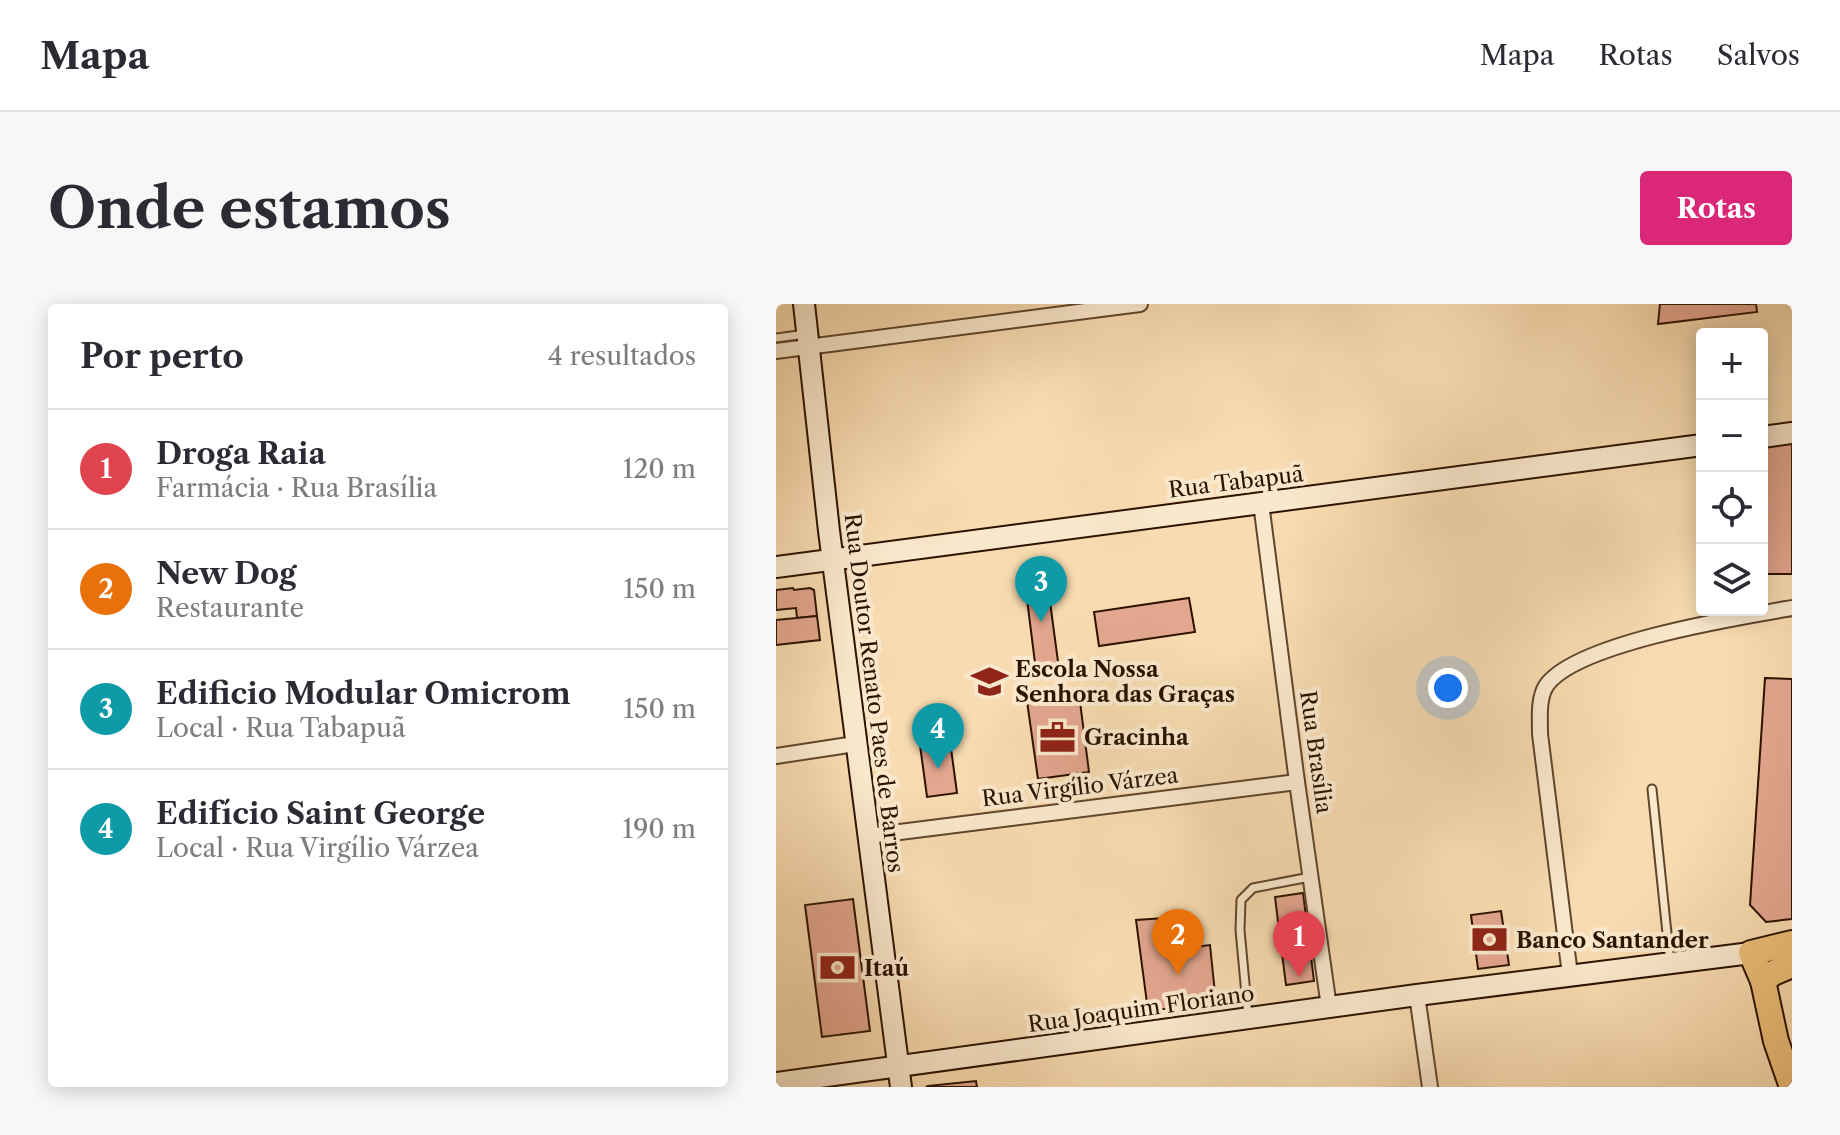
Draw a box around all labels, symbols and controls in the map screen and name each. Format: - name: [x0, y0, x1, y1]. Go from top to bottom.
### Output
- text: Mapa: [40, 32, 150, 79]
- text: Mapa: [1480, 38, 1555, 72]
- text: Rotas: [1599, 38, 1673, 72]
- text: Salvos: [1717, 38, 1800, 72]
- button: Rotas: [1640, 171, 1792, 245]
- text: Onde estamos: [48, 174, 451, 243]
- map controls: [1696, 328, 1768, 616]
- button: +: [1696, 328, 1768, 400]
- text: Por perto: [80, 335, 244, 377]
- text: 4 resultados: [548, 340, 696, 372]
- button: −: [1696, 400, 1768, 472]
- text: Droga Raia: [156, 435, 326, 472]
- text: 1: [100, 453, 112, 485]
- text: 120 m: [622, 453, 696, 485]
- street label: Rua Tabapuã: [1167, 460, 1305, 504]
- text: Farmácia · Rua Brasília: [156, 472, 437, 504]
- button: locate: [1696, 472, 1768, 544]
- street label: Rua Doutor Renato Paes de Barros: [839, 512, 909, 874]
- button: layers: [1696, 544, 1768, 616]
- text: New Dog: [156, 555, 297, 592]
- pin: 3: [1015, 556, 1067, 622]
- text: 2: [98, 573, 114, 605]
- text: 150 m: [623, 573, 696, 605]
- text: Restaurante: [156, 592, 304, 624]
- place label: Escola Nossa Senhora das Graças: [1015, 656, 1235, 708]
- school or university icon: Escola Nossa Senhora das Graças: [970, 663, 1008, 701]
- your location: [1428, 668, 1468, 708]
- text: Edificio Modular Omicrom: [156, 675, 571, 712]
- street label: Rua Brasília: [1294, 689, 1338, 816]
- text: 3: [99, 693, 113, 725]
- text: 150 m: [623, 693, 696, 725]
- pin: 4: [912, 703, 964, 769]
- text: Local · Rua Tabapuã: [156, 712, 406, 744]
- office icon: Gracinha: [1039, 718, 1077, 756]
- place label: Gracinha: [1084, 724, 1189, 751]
- street label: Rua Virgílio Várzea: [980, 762, 1180, 812]
- text: Edifício Saint George: [156, 795, 485, 832]
- text: 4: [98, 813, 114, 845]
- text: 190 m: [622, 813, 696, 845]
- text: Local · Rua Virgílio Várzea: [156, 832, 479, 864]
- pin: 2: [1152, 909, 1204, 975]
- pin: 1: [1273, 911, 1325, 977]
- bank icon: Banco Santander: [1471, 921, 1509, 959]
- place label: Banco Santander: [1516, 927, 1709, 954]
- bank icon: Itaú: [819, 949, 857, 987]
- place label: Itaú: [864, 955, 909, 982]
- street label: Rua Joaquim Floriano: [1026, 980, 1256, 1038]

